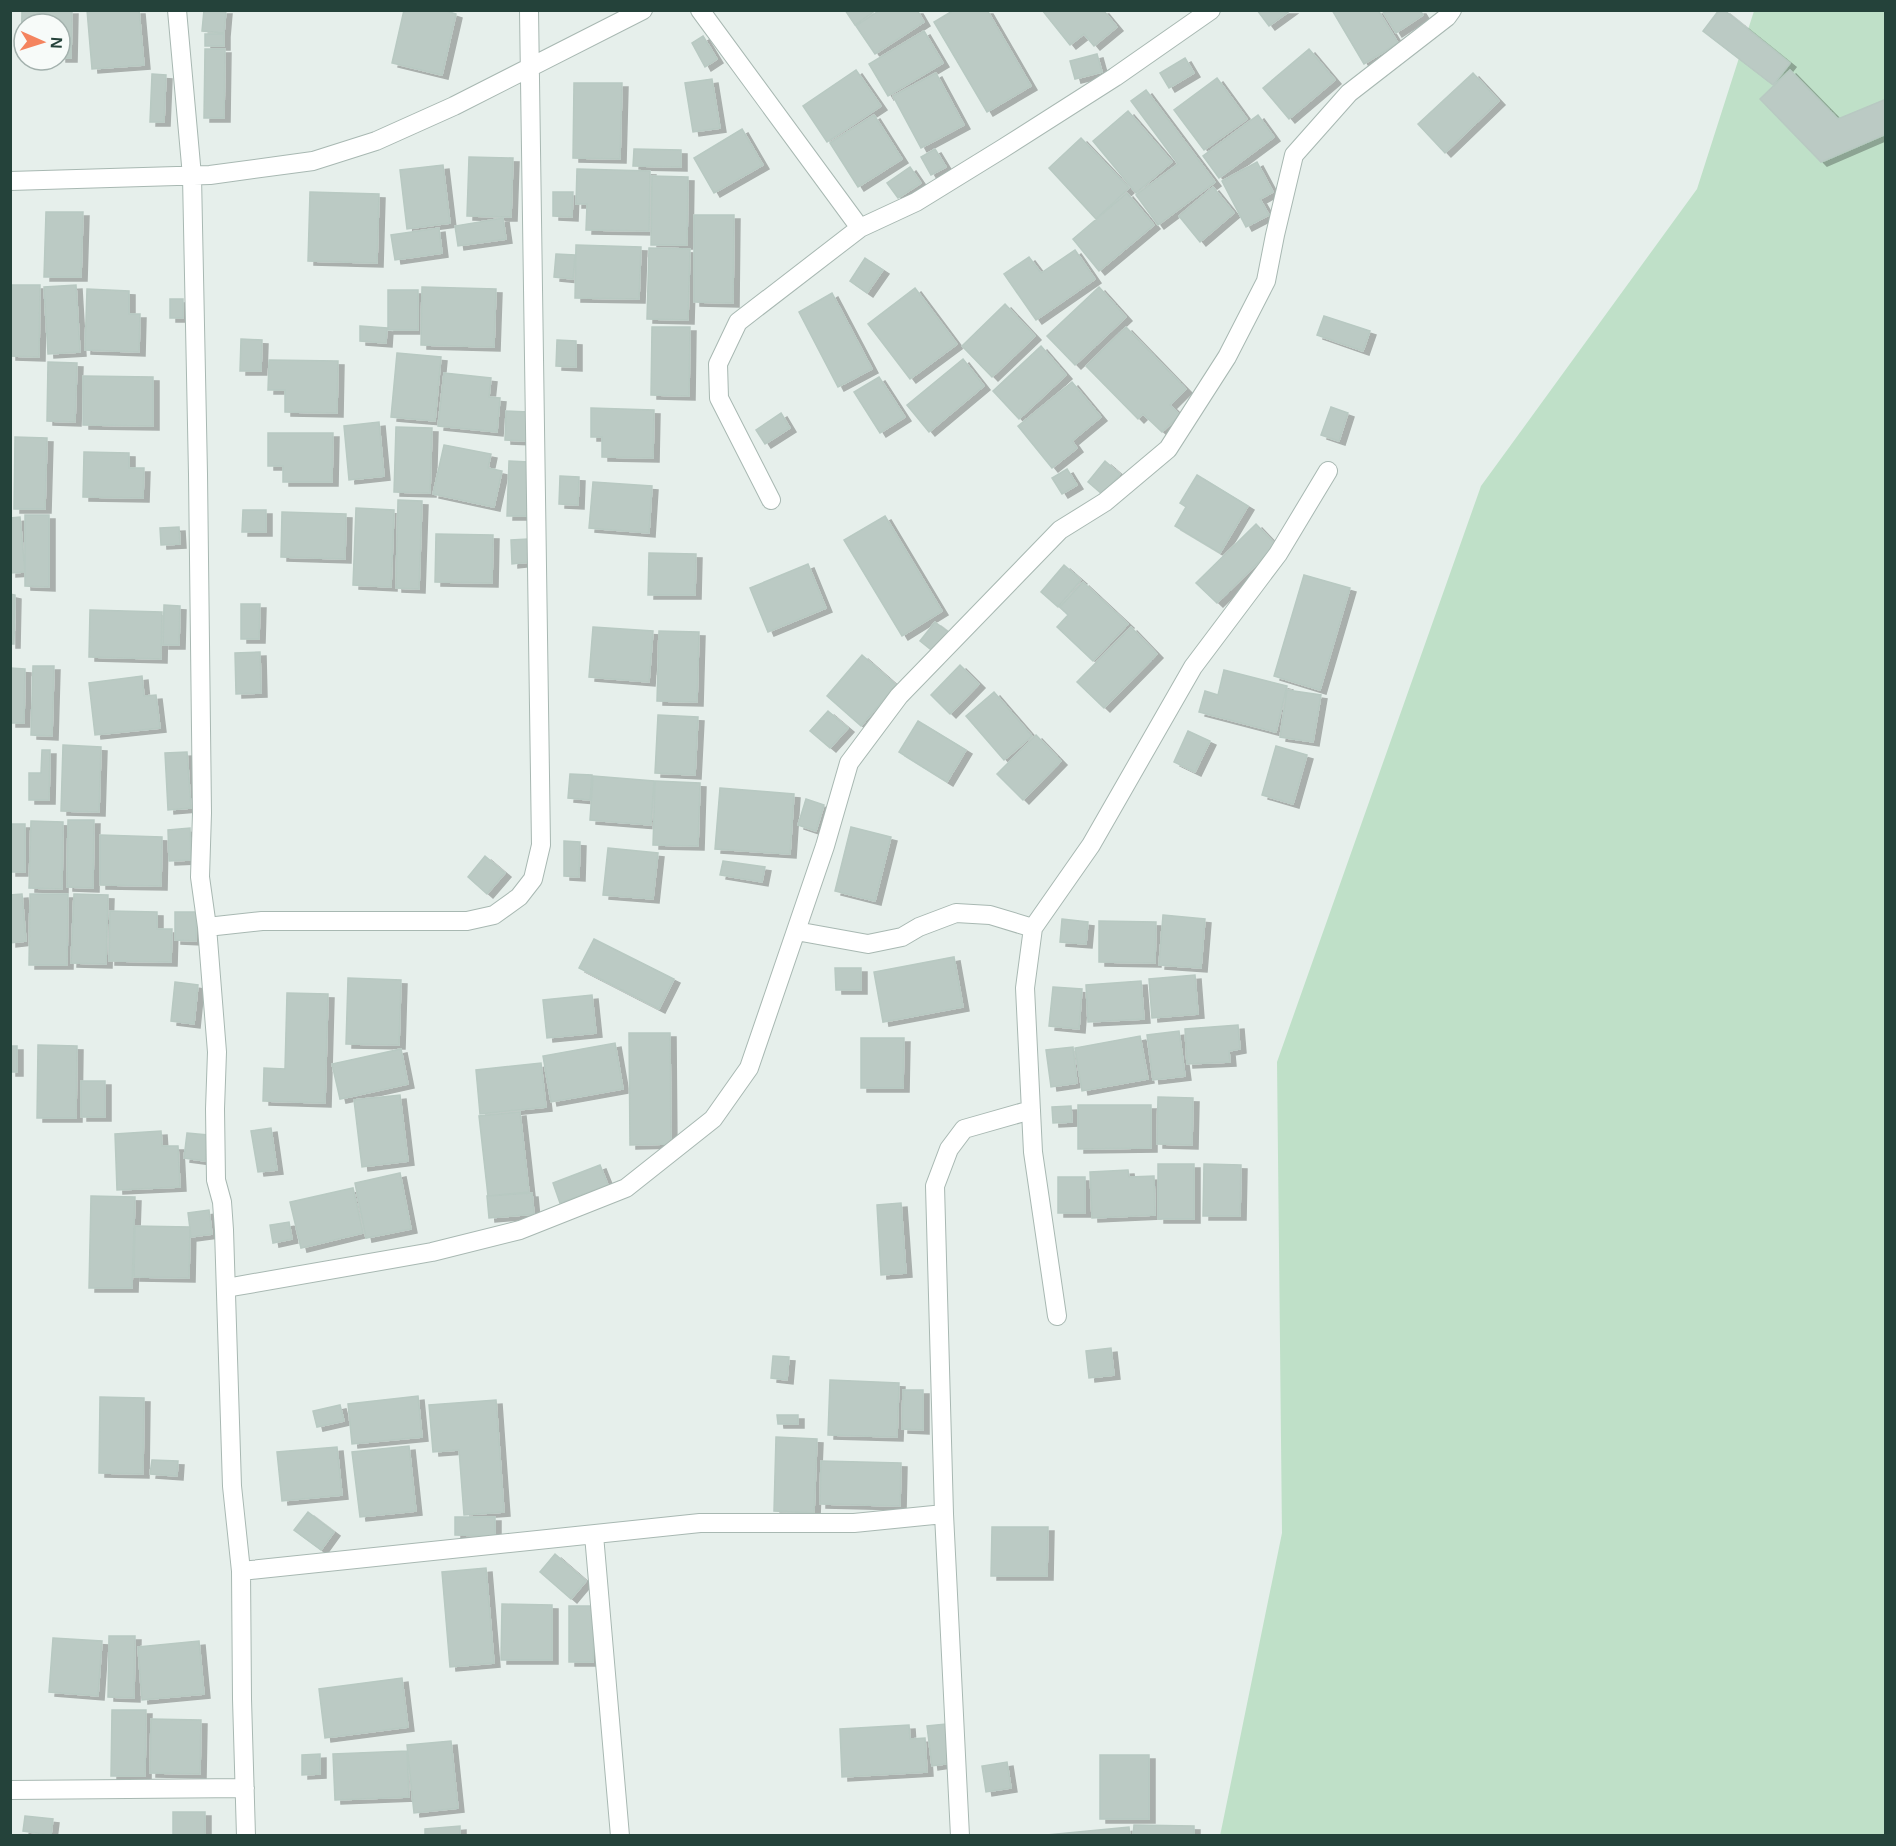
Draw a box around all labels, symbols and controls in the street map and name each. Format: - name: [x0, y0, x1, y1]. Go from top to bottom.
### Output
- north arrow: [12, 12, 72, 72]
- text: N: [48, 37, 65, 49]

